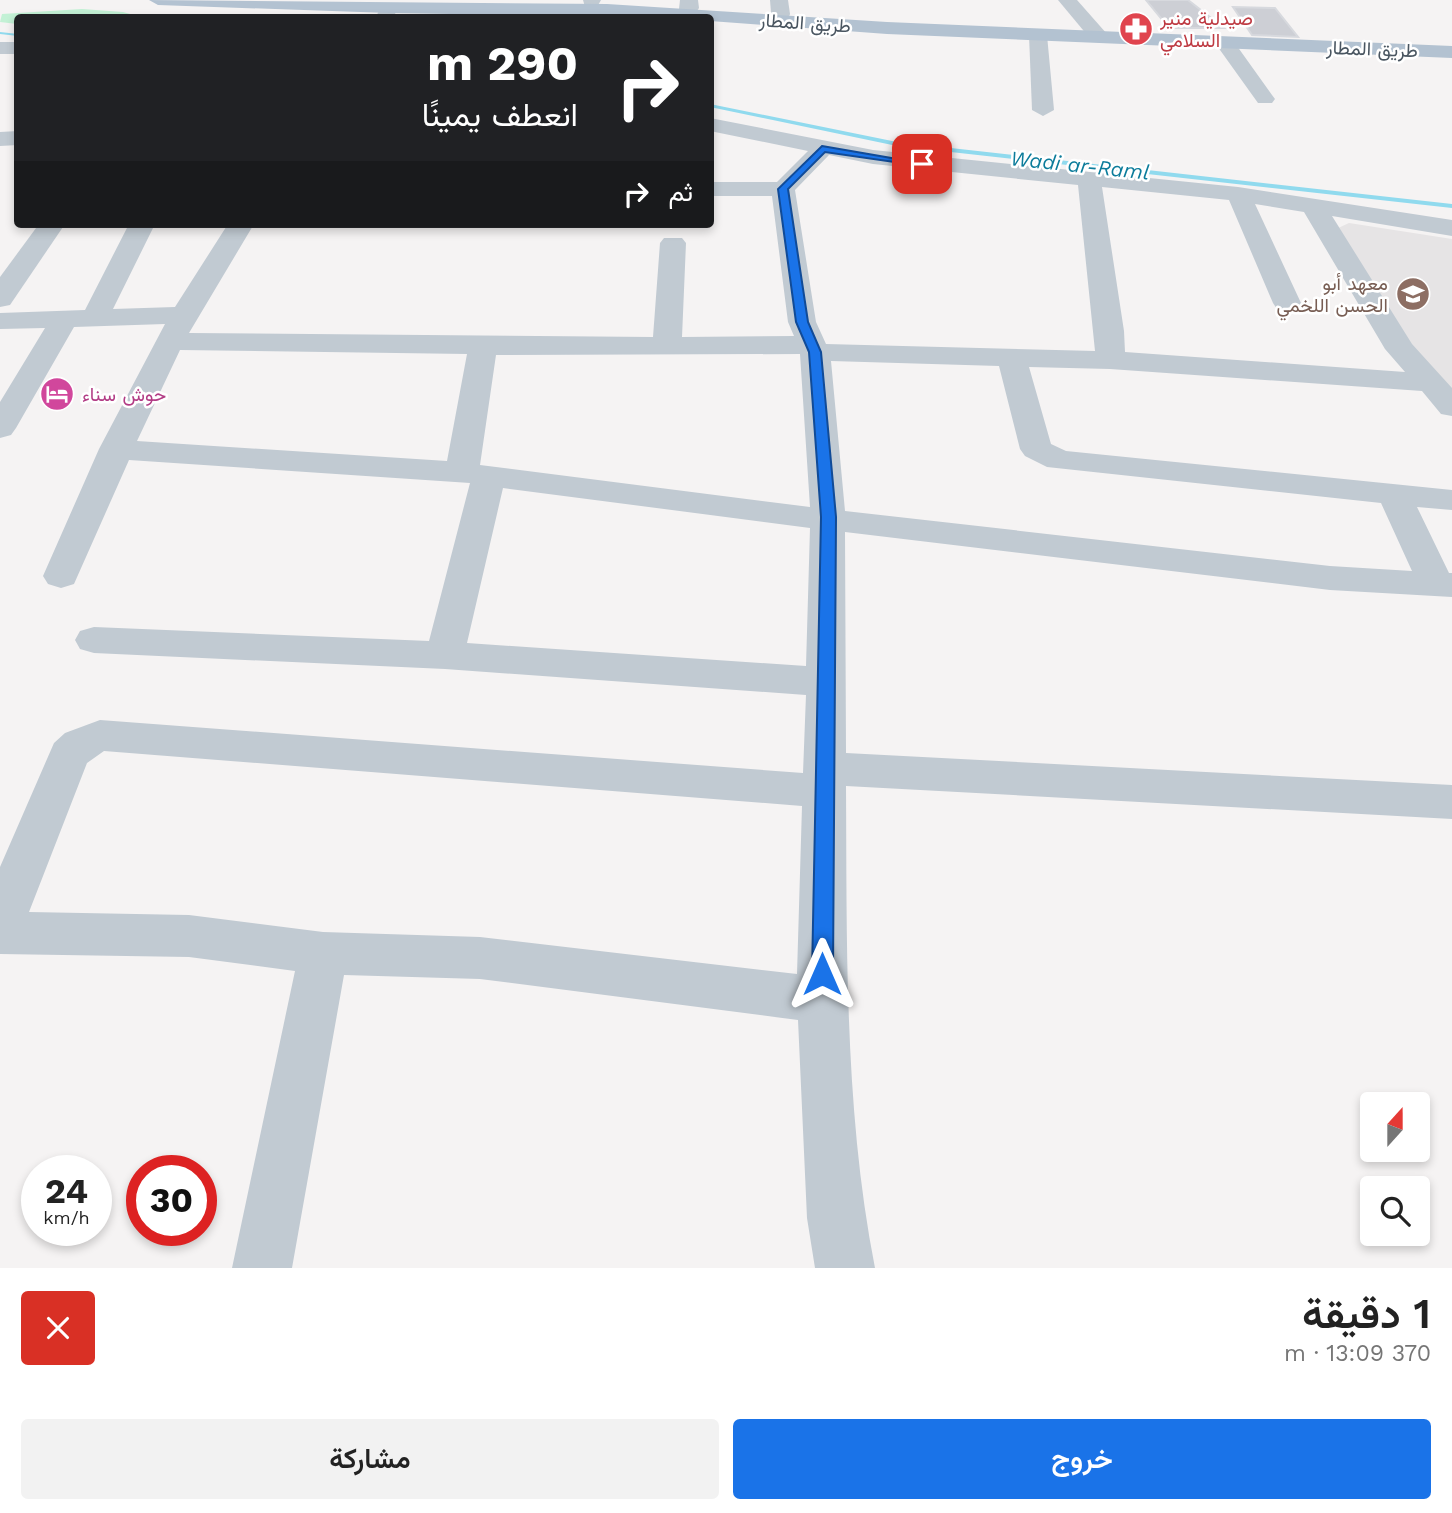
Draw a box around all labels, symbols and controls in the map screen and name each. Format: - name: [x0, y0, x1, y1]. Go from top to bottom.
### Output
- place label: صيدلية منير السلامي: [1159, 7, 1253, 56]
- street label: طريق المطار: [757, 8, 852, 38]
- pharmacy icon: صيدلية منير السلامي: [1117, 10, 1155, 48]
- text: 290 m: [427, 34, 578, 92]
- street label: طريق المطار: [1325, 36, 1418, 62]
- icon: right: [602, 42, 693, 133]
- text: انعطف يمينًا: [422, 96, 578, 134]
- pin: [892, 134, 952, 194]
- icon: arrive: [903, 145, 941, 183]
- water label: Wadi ar-Raml: [1009, 145, 1151, 185]
- icon: right: [617, 175, 655, 213]
- text: ثم: [669, 177, 693, 207]
- place label: معهد أبو الحسن اللخمي: [1277, 272, 1388, 321]
- school or university icon: معهد أبو الحسن اللخمي: [1394, 275, 1432, 313]
- hotel icon: حوش سناء: [38, 375, 76, 413]
- place label: حوش سناء: [82, 383, 166, 406]
- position arrow: [785, 937, 859, 1011]
- north arrow: [1360, 1092, 1430, 1162]
- map controls: [1360, 1092, 1430, 1246]
- speed limit sign: 30: [126, 1155, 217, 1246]
- text: 24: [45, 1170, 88, 1212]
- button: search: [1360, 1176, 1430, 1246]
- text: km/h: [43, 1207, 90, 1228]
- text: 1 دقيقة: [1302, 1289, 1431, 1338]
- button: close: [21, 1291, 95, 1365]
- text: 370 m · 13:09: [1284, 1340, 1431, 1367]
- button: مشاركة: [21, 1419, 719, 1499]
- button: خروج: [733, 1419, 1431, 1499]

